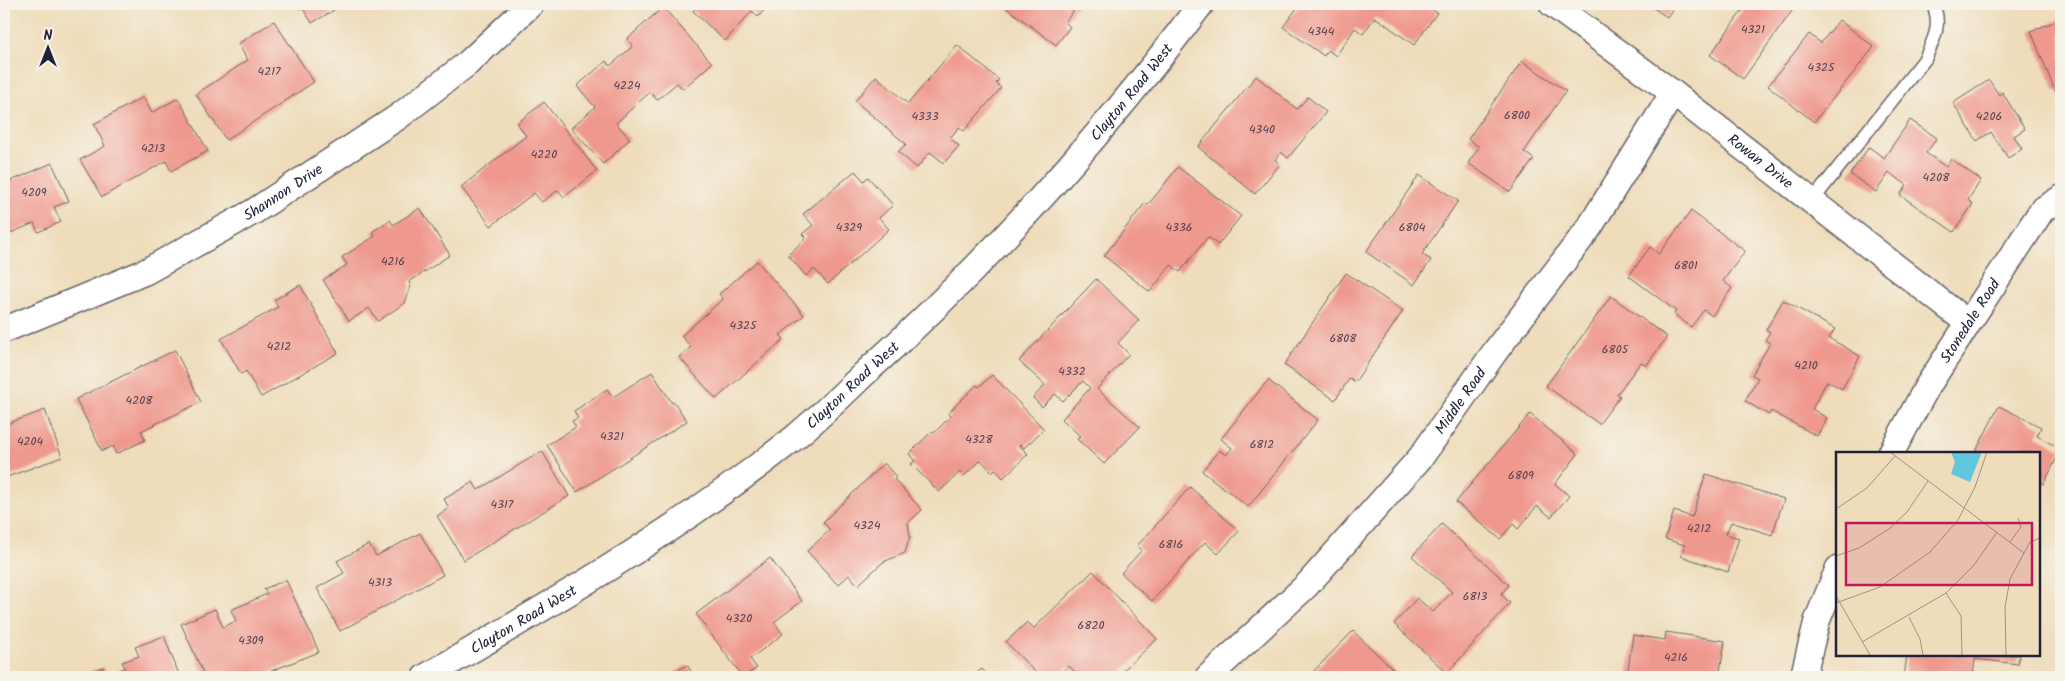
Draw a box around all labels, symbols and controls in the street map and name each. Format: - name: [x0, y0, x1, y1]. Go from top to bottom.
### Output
- house number: 4321: [1741, 20, 1765, 39]
- north arrow: [22, 22, 72, 72]
- house number: 4344: [1308, 22, 1335, 41]
- text: N: [44, 25, 53, 47]
- street label: Clayton Road West: [1085, 38, 1180, 147]
- house number: 4325: [1808, 58, 1836, 77]
- house number: 4217: [258, 62, 281, 81]
- house number: 4224: [613, 76, 641, 95]
- house number: 6800: [1504, 106, 1530, 125]
- house number: 4333: [911, 107, 939, 126]
- house number: 4206: [1976, 107, 2002, 126]
- house number: 4340: [1249, 120, 1275, 139]
- street label: Rowan Drive: [1722, 128, 1798, 196]
- house number: 4213: [141, 139, 165, 158]
- house number: 4220: [531, 145, 557, 164]
- street label: Shannon Drive: [239, 158, 329, 228]
- house number: 4208: [1923, 168, 1950, 187]
- house number: 4209: [21, 183, 47, 202]
- house number: 4329: [836, 218, 862, 237]
- house number: 4336: [1166, 218, 1193, 237]
- house number: 6804: [1399, 218, 1426, 237]
- house number: 4216: [381, 252, 405, 271]
- house number: 6801: [1674, 256, 1698, 275]
- street label: Stonedale Road: [1934, 274, 2007, 368]
- house number: 4325: [730, 316, 758, 335]
- house number: 6808: [1329, 329, 1357, 348]
- street label: Clayton Road West: [801, 336, 906, 436]
- house number: 4212: [267, 337, 291, 356]
- house number: 6805: [1602, 340, 1630, 359]
- house number: 4210: [1794, 356, 1818, 375]
- house number: 4332: [1058, 362, 1086, 381]
- street label: Middle Road: [1429, 363, 1493, 440]
- house number: 4208: [126, 391, 153, 410]
- house number: 4321: [600, 427, 624, 446]
- house number: 4328: [965, 430, 994, 449]
- house number: 4204: [17, 432, 43, 451]
- house number: 6812: [1250, 435, 1274, 454]
- inset map: [1836, 452, 2040, 656]
- house number: 6809: [1508, 466, 1534, 485]
- house number: 4317: [491, 495, 514, 514]
- house number: 4324: [853, 516, 881, 535]
- house number: 4212: [1687, 519, 1711, 538]
- house number: 6816: [1159, 535, 1183, 554]
- house number: 4313: [368, 573, 392, 592]
- street label: Clayton Road West: [466, 579, 582, 661]
- house number: 6813: [1463, 587, 1487, 606]
- house number: 4320: [726, 609, 752, 628]
- house number: 6820: [1078, 616, 1104, 635]
- house number: 4309: [238, 631, 264, 650]
- house number: 4216: [1664, 648, 1688, 667]

